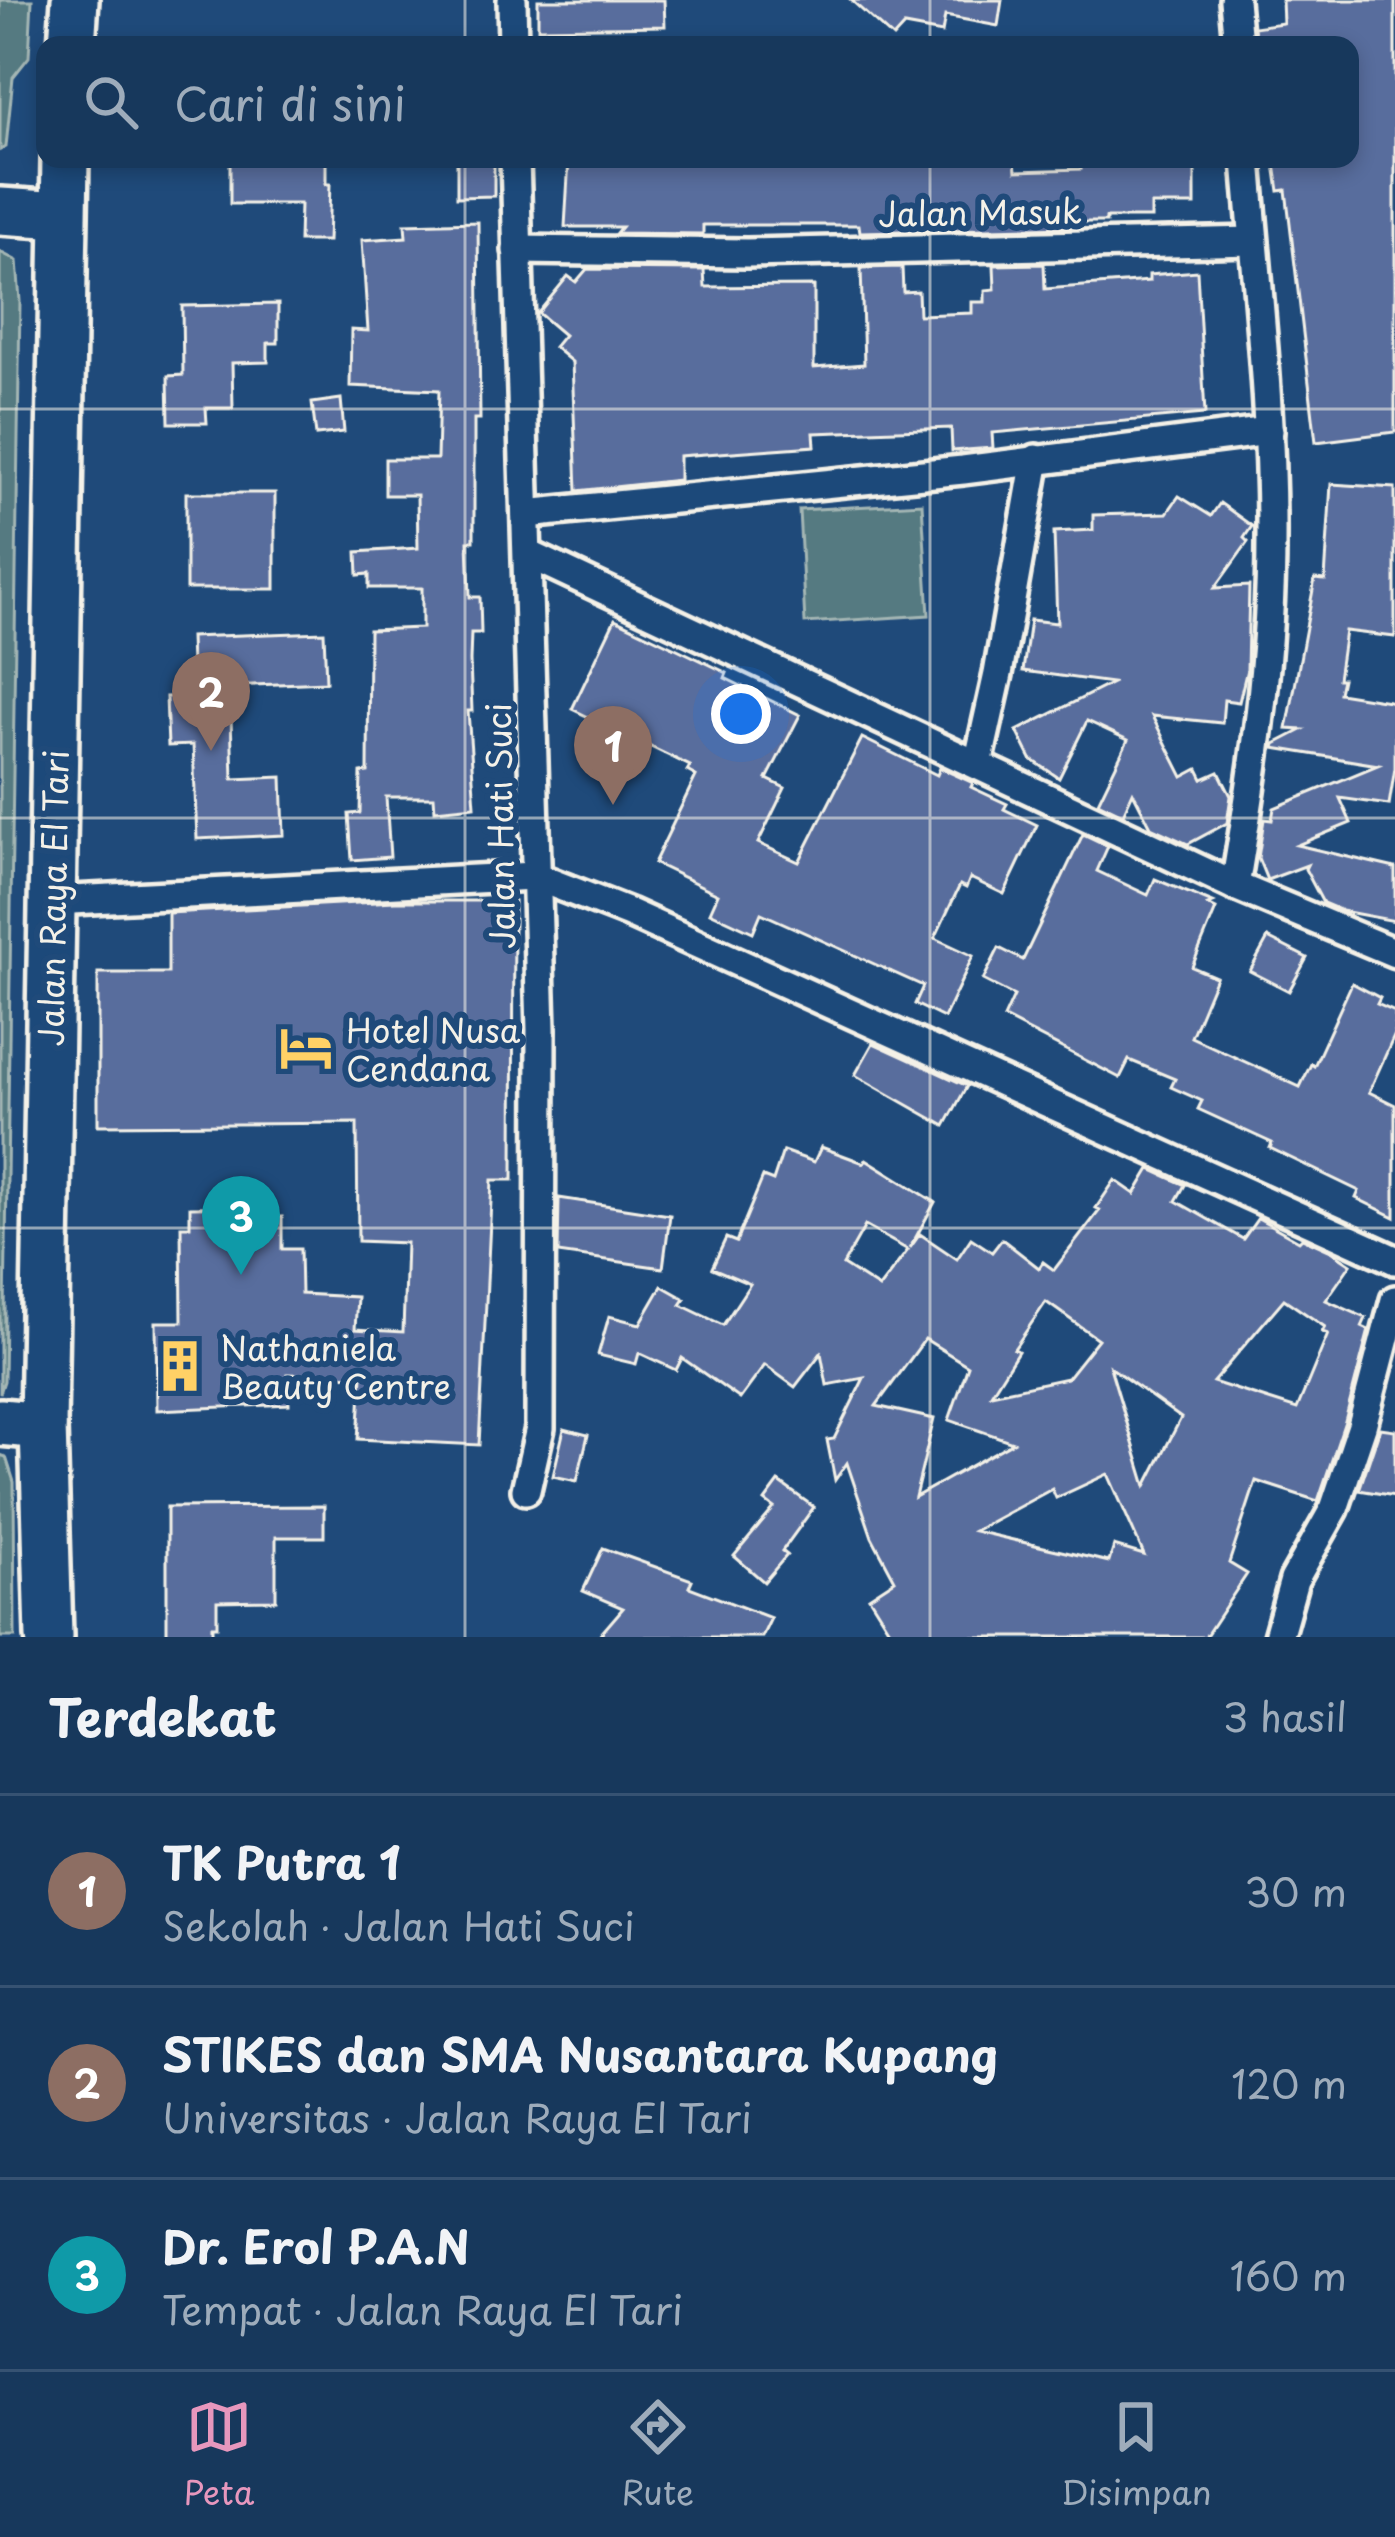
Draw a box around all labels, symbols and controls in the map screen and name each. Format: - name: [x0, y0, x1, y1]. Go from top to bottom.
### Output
- search box: [36, 36, 1359, 168]
- text: Cari di sini: [174, 68, 406, 136]
- icon: search: [78, 69, 144, 135]
- street label: Jalan Masuk: [878, 184, 1082, 238]
- pin: 2: [172, 652, 250, 751]
- your location: [711, 684, 771, 744]
- street label: Jalan Hati Suci: [472, 702, 526, 950]
- pin: 1: [574, 706, 652, 805]
- street label: Jalan Raya El Tari: [24, 749, 80, 1047]
- place label: Hotel Nusa Cendana: [346, 1004, 521, 1092]
- hotel icon: Hotel Nusa Cendana: [277, 1019, 335, 1077]
- pin: 3: [202, 1176, 280, 1275]
- place label: Nathaniela Beauty Centre: [220, 1322, 451, 1410]
- building icon: Nathaniela Beauty Centre: [151, 1337, 209, 1395]
- text: Terdekat: [48, 1677, 277, 1754]
- text: 3 hasil: [1223, 1686, 1347, 1745]
- text: TK Putra 1: [162, 1827, 400, 1895]
- text: 1: [78, 1861, 96, 1920]
- text: 30 m: [1244, 1861, 1347, 1920]
- text: Sekolah · Jalan Hati Suci: [162, 1895, 635, 1954]
- text: STIKES dan SMA Nusantara Kupang: [162, 2019, 998, 2087]
- text: 2: [73, 2053, 101, 2112]
- text: 120 m: [1231, 2053, 1347, 2112]
- text: Universitas · Jalan Raya El Tari: [162, 2087, 752, 2146]
- text: Dr. Erol P.A.N: [162, 2211, 469, 2279]
- text: 3: [74, 2245, 100, 2304]
- text: 160 m: [1230, 2245, 1347, 2304]
- text: Tempat · Jalan Raya El Tari: [162, 2279, 683, 2338]
- tab: Peta: [183, 2394, 254, 2516]
- tab: Rute: [621, 2394, 694, 2516]
- tab: Disimpan: [1061, 2394, 1212, 2516]

